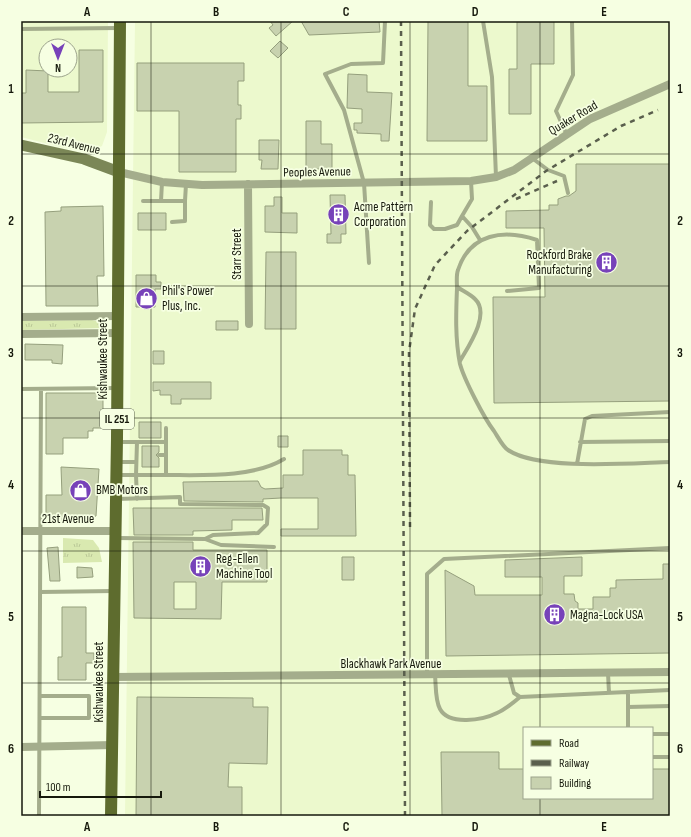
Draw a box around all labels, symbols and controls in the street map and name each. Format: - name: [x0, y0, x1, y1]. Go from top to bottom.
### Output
- text: A: [83, 4, 91, 20]
- text: B: [213, 4, 219, 20]
- text: C: [343, 4, 350, 20]
- text: D: [472, 4, 479, 20]
- text: E: [601, 4, 607, 20]
- north arrow: [38, 38, 78, 78]
- text: N: [55, 61, 61, 74]
- text: 1: [8, 81, 14, 97]
- text: 1: [677, 81, 683, 97]
- street label: Quaker Road: [546, 97, 600, 139]
- street label: 23rd Avenue: [46, 130, 102, 158]
- street label: Peoples Avenue: [283, 163, 351, 181]
- place label: Acme Pattern Corporation: [353, 199, 413, 230]
- building icon: Acme Pattern Corporation: [325, 201, 351, 227]
- text: 2: [8, 213, 14, 229]
- text: 2: [677, 213, 683, 229]
- street label: Starr Street: [229, 228, 245, 280]
- place label: Rockford Brake Manufacturing: [526, 247, 592, 278]
- building icon: Rockford Brake Manufacturing: [594, 249, 620, 275]
- place label: Phil's Power Plus, Inc.: [162, 283, 214, 314]
- shop icon: Phil's Power Plus, Inc.: [133, 285, 159, 311]
- street label: Kishwaukee Street: [95, 319, 111, 399]
- text: 3: [8, 345, 14, 361]
- text: 3: [677, 345, 683, 361]
- road number: IL 251: [100, 409, 134, 429]
- text: 4: [8, 477, 14, 493]
- shop icon: BMB Motors: [67, 477, 93, 503]
- text: 4: [677, 477, 683, 493]
- place label: BMB Motors: [96, 482, 148, 498]
- street label: 21st Avenue: [42, 511, 94, 527]
- place label: Reg-Ellen Machine Tool: [216, 551, 272, 582]
- building icon: Reg-Ellen Machine Tool: [187, 553, 213, 579]
- building icon: Magna-Lock USA: [541, 602, 567, 628]
- place label: Magna-Lock USA: [570, 607, 644, 623]
- text: 5: [8, 609, 14, 625]
- text: 5: [677, 609, 683, 625]
- street label: Kishwaukee Street: [91, 642, 107, 722]
- street label: Blackhawk Park Avenue: [340, 656, 442, 672]
- legend: [523, 727, 653, 799]
- text: Road: [559, 736, 579, 751]
- text: 6: [8, 741, 14, 757]
- text: 6: [677, 741, 683, 757]
- text: Railway: [559, 756, 590, 771]
- scale bar: [40, 773, 161, 799]
- text: Building: [559, 776, 591, 791]
- text: 100 m: [46, 780, 71, 795]
- text: A: [83, 819, 91, 835]
- text: B: [213, 819, 219, 835]
- text: C: [343, 819, 350, 835]
- text: D: [472, 819, 479, 835]
- text: E: [601, 819, 607, 835]

